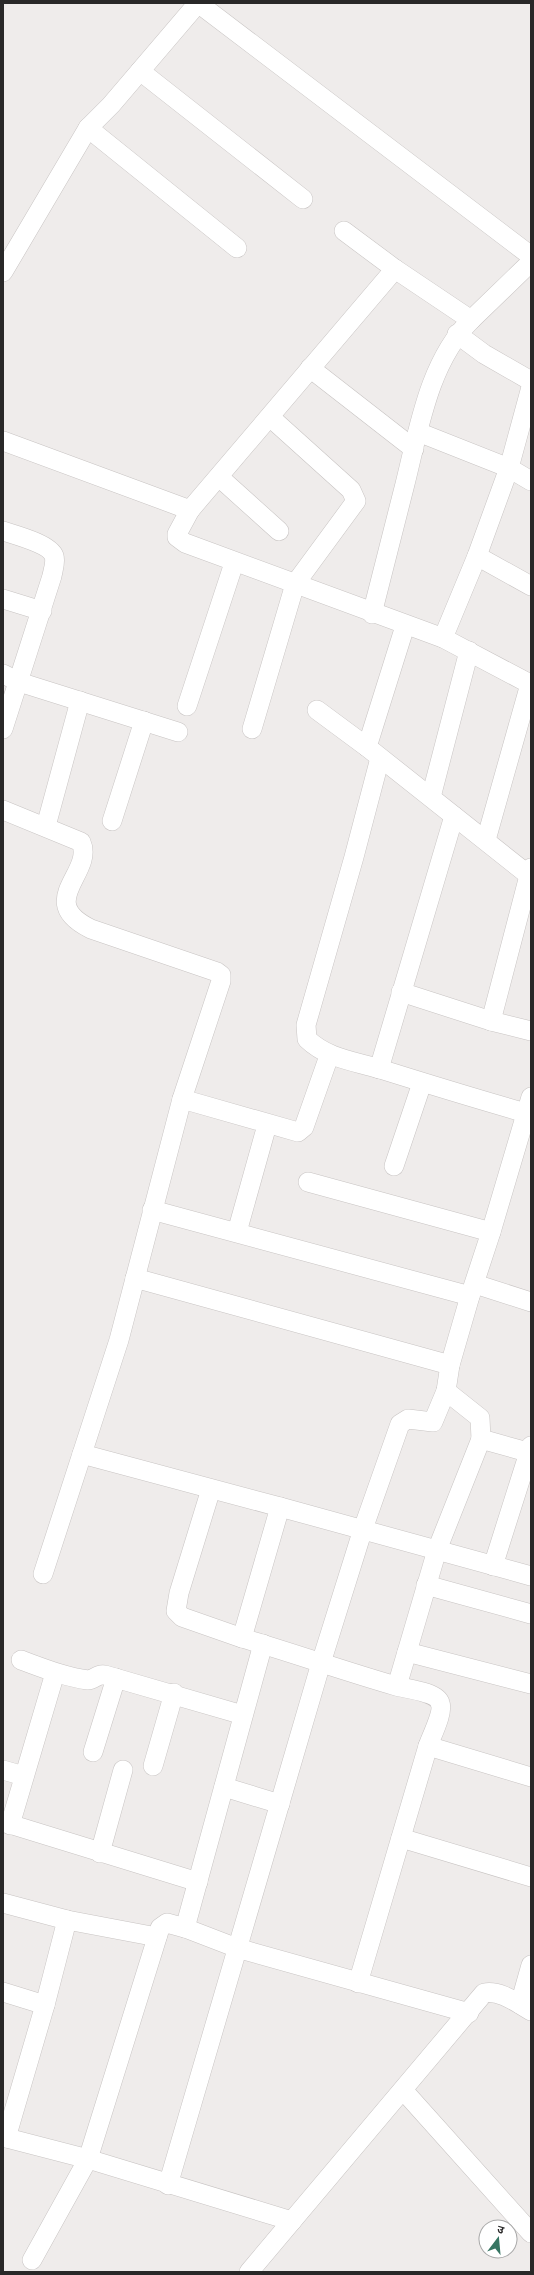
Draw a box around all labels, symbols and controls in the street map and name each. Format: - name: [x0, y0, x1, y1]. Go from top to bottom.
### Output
- north arrow: [478, 2219, 518, 2259]
- text: उ: [496, 2222, 506, 2237]

